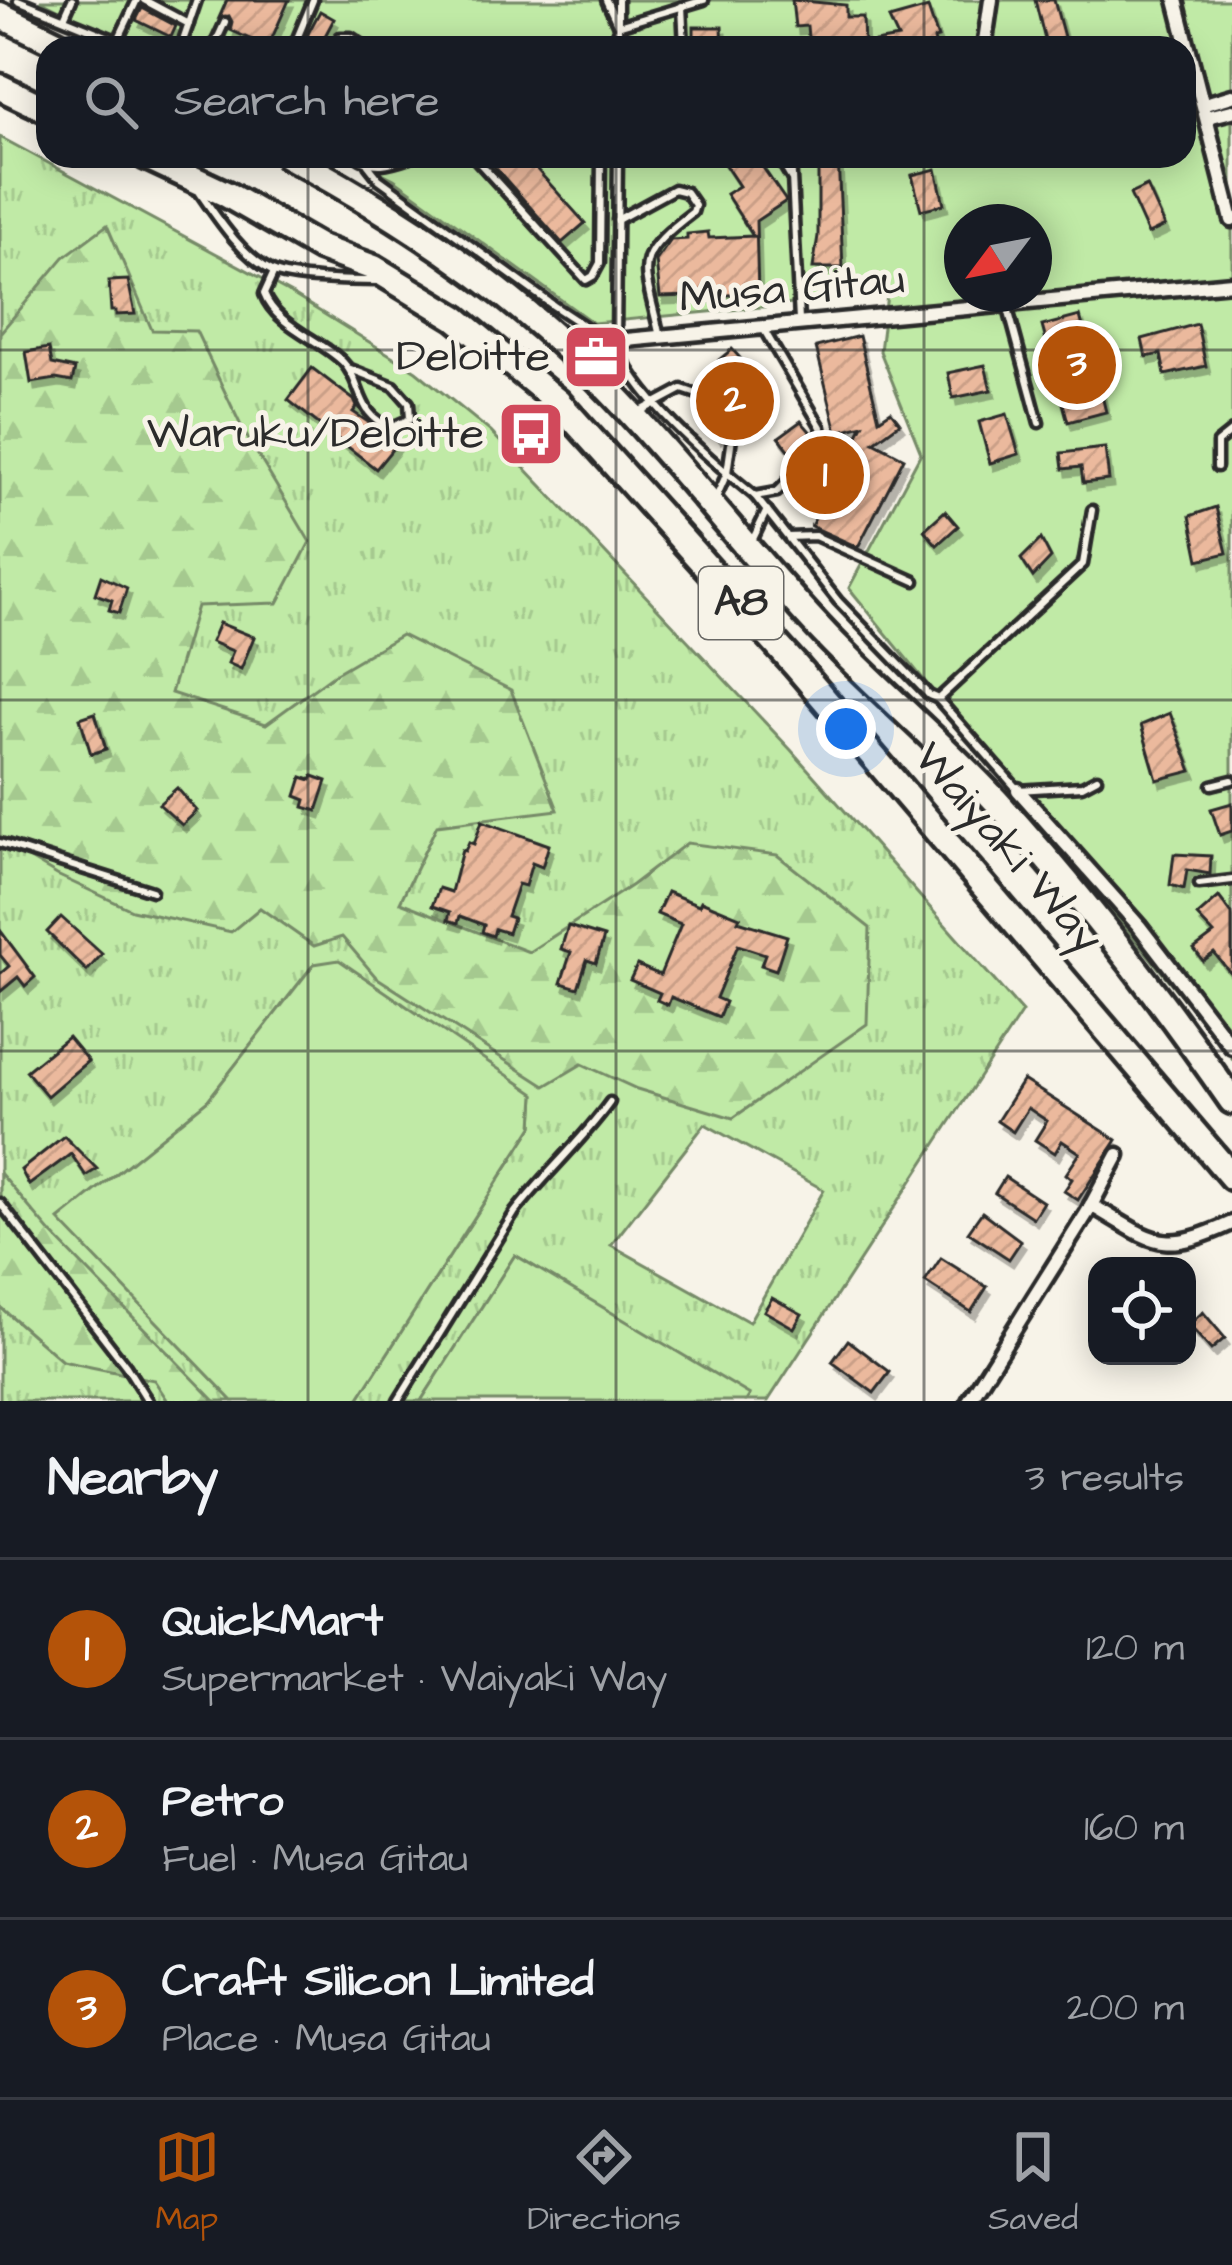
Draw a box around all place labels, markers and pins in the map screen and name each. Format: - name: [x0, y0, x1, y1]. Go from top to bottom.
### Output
- pin: 3: [1038, 320, 1116, 410]
- office icon: Deloitte: [561, 322, 631, 392]
- place label: Deloitte: [397, 326, 550, 388]
- pin: 2: [696, 356, 774, 446]
- bus stop icon: Waruku/Deloitte: [496, 399, 566, 469]
- place label: Waruku/Deloitte: [147, 403, 484, 465]
- pin: 1: [786, 430, 864, 520]

